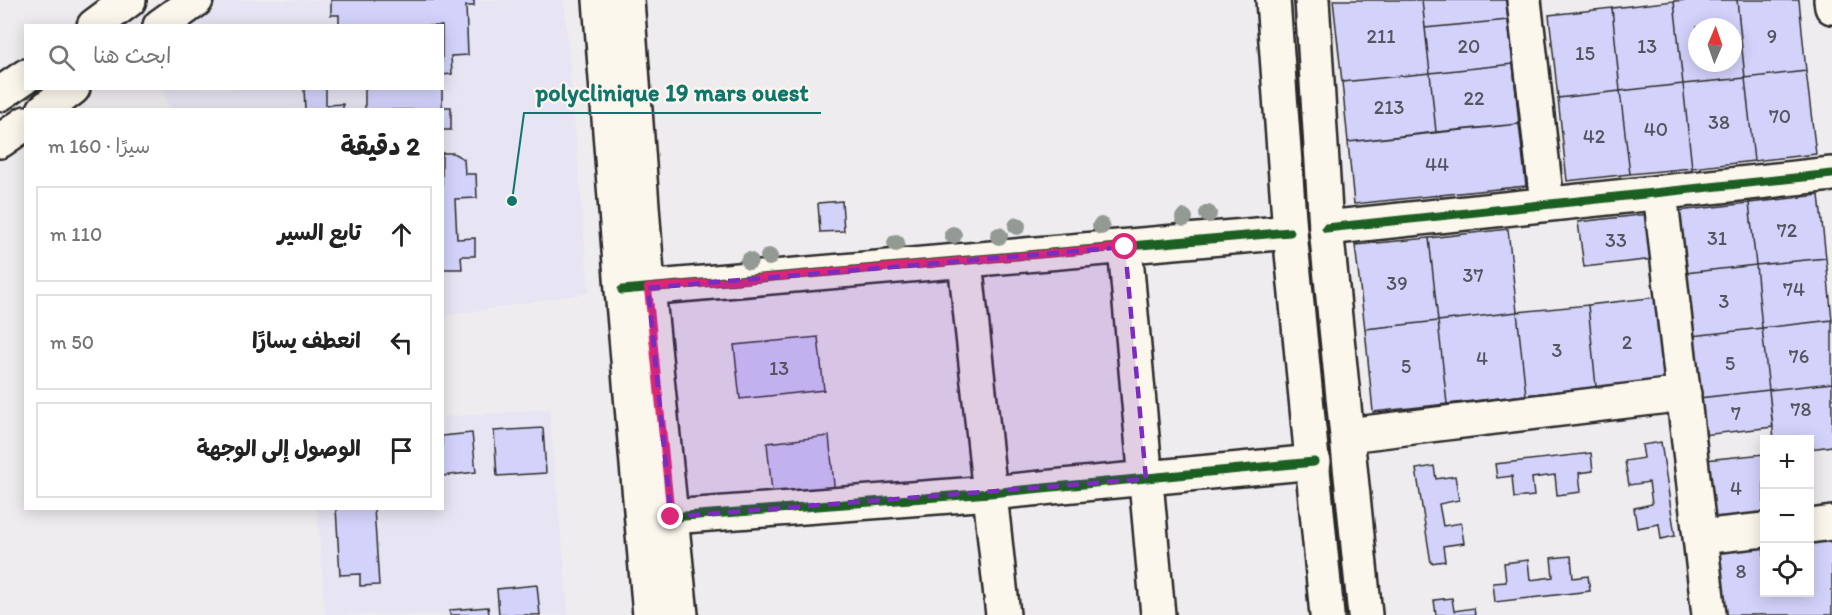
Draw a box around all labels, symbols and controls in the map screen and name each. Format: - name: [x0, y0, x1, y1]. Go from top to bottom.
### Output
- north arrow: [1688, 18, 1742, 72]
- search box: [24, 24, 444, 90]
- house number: 211: [1366, 24, 1396, 48]
- house number: 9: [1767, 24, 1777, 48]
- house number: 20: [1458, 34, 1480, 58]
- house number: 13: [1637, 34, 1657, 58]
- icon: search: [45, 41, 78, 74]
- house number: 15: [1575, 41, 1595, 65]
- text: ابحث هنا: [93, 42, 172, 69]
- callout: polyclinique 19 mars ouest: [524, 71, 821, 113]
- text: polyclinique 19 mars ouest: [535, 78, 809, 108]
- house number: 22: [1463, 86, 1485, 110]
- house number: 213: [1374, 95, 1404, 119]
- house number: 70: [1769, 104, 1791, 128]
- house number: 38: [1708, 110, 1730, 134]
- house number: 40: [1644, 117, 1668, 141]
- house number: 42: [1583, 124, 1606, 148]
- text: 2 دقيقة: [340, 130, 420, 162]
- text: سيرًا · 160 m: [48, 134, 150, 158]
- house number: 44: [1425, 152, 1449, 176]
- icon: ahead: [385, 218, 418, 251]
- house number: 72: [1777, 218, 1798, 242]
- text: تابع السير: [278, 219, 361, 246]
- text: 110 m: [50, 222, 102, 246]
- house number: 31: [1707, 226, 1727, 250]
- house number: 33: [1605, 228, 1627, 252]
- route start: [1111, 233, 1137, 259]
- house number: 37: [1463, 263, 1483, 287]
- house number: 39: [1386, 271, 1408, 295]
- house number: 74: [1783, 277, 1805, 301]
- house number: 3: [1719, 289, 1730, 313]
- icon: left: [385, 326, 418, 359]
- text: انعطف يسارًا: [252, 327, 361, 354]
- text: 50 m: [50, 330, 94, 354]
- house number: 2: [1622, 330, 1633, 354]
- house number: 3: [1552, 338, 1563, 362]
- house number: 76: [1789, 344, 1809, 368]
- house number: 4: [1476, 346, 1488, 370]
- house number: 5: [1725, 351, 1735, 375]
- house number: 5: [1401, 354, 1411, 378]
- house number: 13: [769, 356, 789, 380]
- house number: 78: [1791, 397, 1811, 421]
- house number: 7: [1731, 401, 1741, 425]
- icon: arrive: [385, 434, 418, 467]
- text: الوصول إلى الوجهة: [196, 435, 361, 462]
- map controls: [1760, 435, 1814, 597]
- button: +: [1760, 435, 1814, 489]
- house number: 4: [1730, 476, 1742, 500]
- button: −: [1760, 489, 1814, 543]
- route end: [657, 503, 683, 529]
- button: locate: [1760, 543, 1814, 597]
- house number: 8: [1736, 559, 1747, 583]

